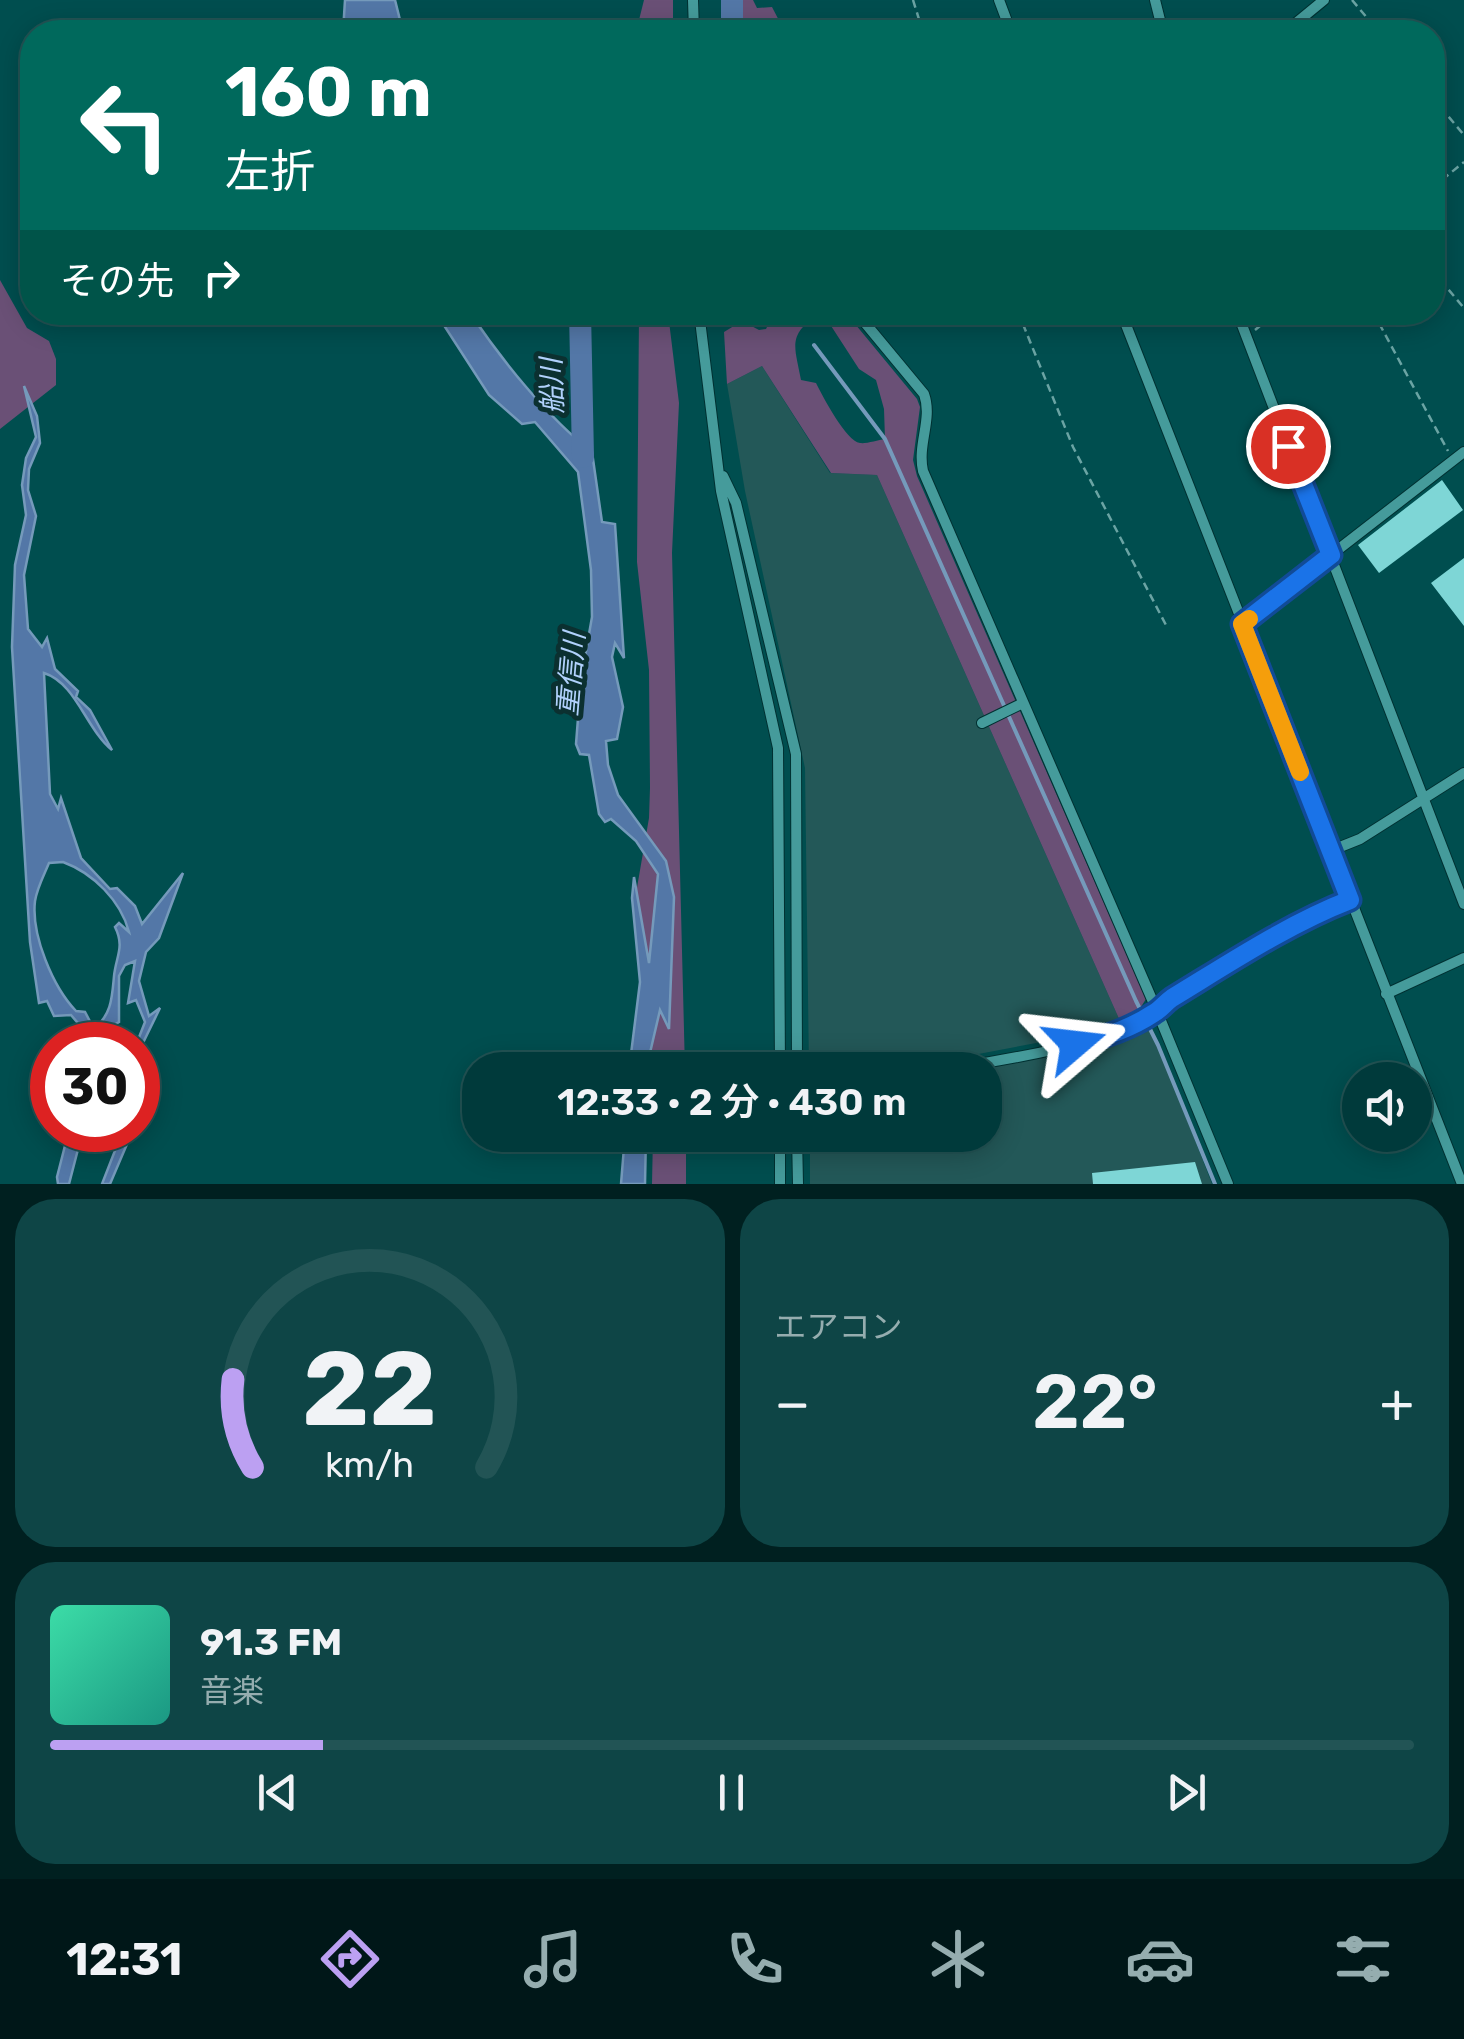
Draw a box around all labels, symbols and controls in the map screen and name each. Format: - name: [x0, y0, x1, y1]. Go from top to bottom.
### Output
- text: 160 m: [225, 51, 432, 134]
- icon: left: [60, 60, 190, 190]
- text: 左折: [225, 145, 315, 198]
- icon: right: [194, 250, 249, 305]
- text: その先: [60, 258, 174, 304]
- water label: 船川: [534, 354, 569, 415]
- pin: [1246, 404, 1331, 489]
- icon: arrive: [1261, 419, 1316, 474]
- water label: 重信川: [551, 628, 591, 717]
- position arrow: [1023, 992, 1127, 1096]
- speed limit sign: 30: [30, 1022, 160, 1152]
- map controls: [1342, 1062, 1432, 1152]
- button: sound: [1342, 1062, 1432, 1152]
- text: 12:33 · 2 分 · 430 m: [557, 1079, 907, 1125]
- text: エアコン: [775, 1308, 903, 1346]
- text: 22: [302, 1328, 437, 1451]
- text: 22°: [1032, 1358, 1158, 1447]
- text: −: [775, 1371, 810, 1436]
- text: +: [1380, 1371, 1414, 1436]
- text: km/h: [325, 1444, 414, 1486]
- text: 91.3 FM: [200, 1619, 342, 1665]
- text: 音楽: [200, 1672, 264, 1710]
- icon: previous: [250, 1765, 305, 1820]
- icon: pause: [704, 1765, 759, 1820]
- icon: next: [1159, 1765, 1214, 1820]
- icon: directions: [315, 1924, 385, 1994]
- icon: music: [518, 1924, 588, 1994]
- icon: phone: [720, 1924, 790, 1994]
- icon: climate: [923, 1924, 993, 1994]
- icon: car: [1125, 1924, 1195, 1994]
- icon: filters: [1328, 1924, 1398, 1994]
- text: 12:31: [66, 1933, 182, 1986]

